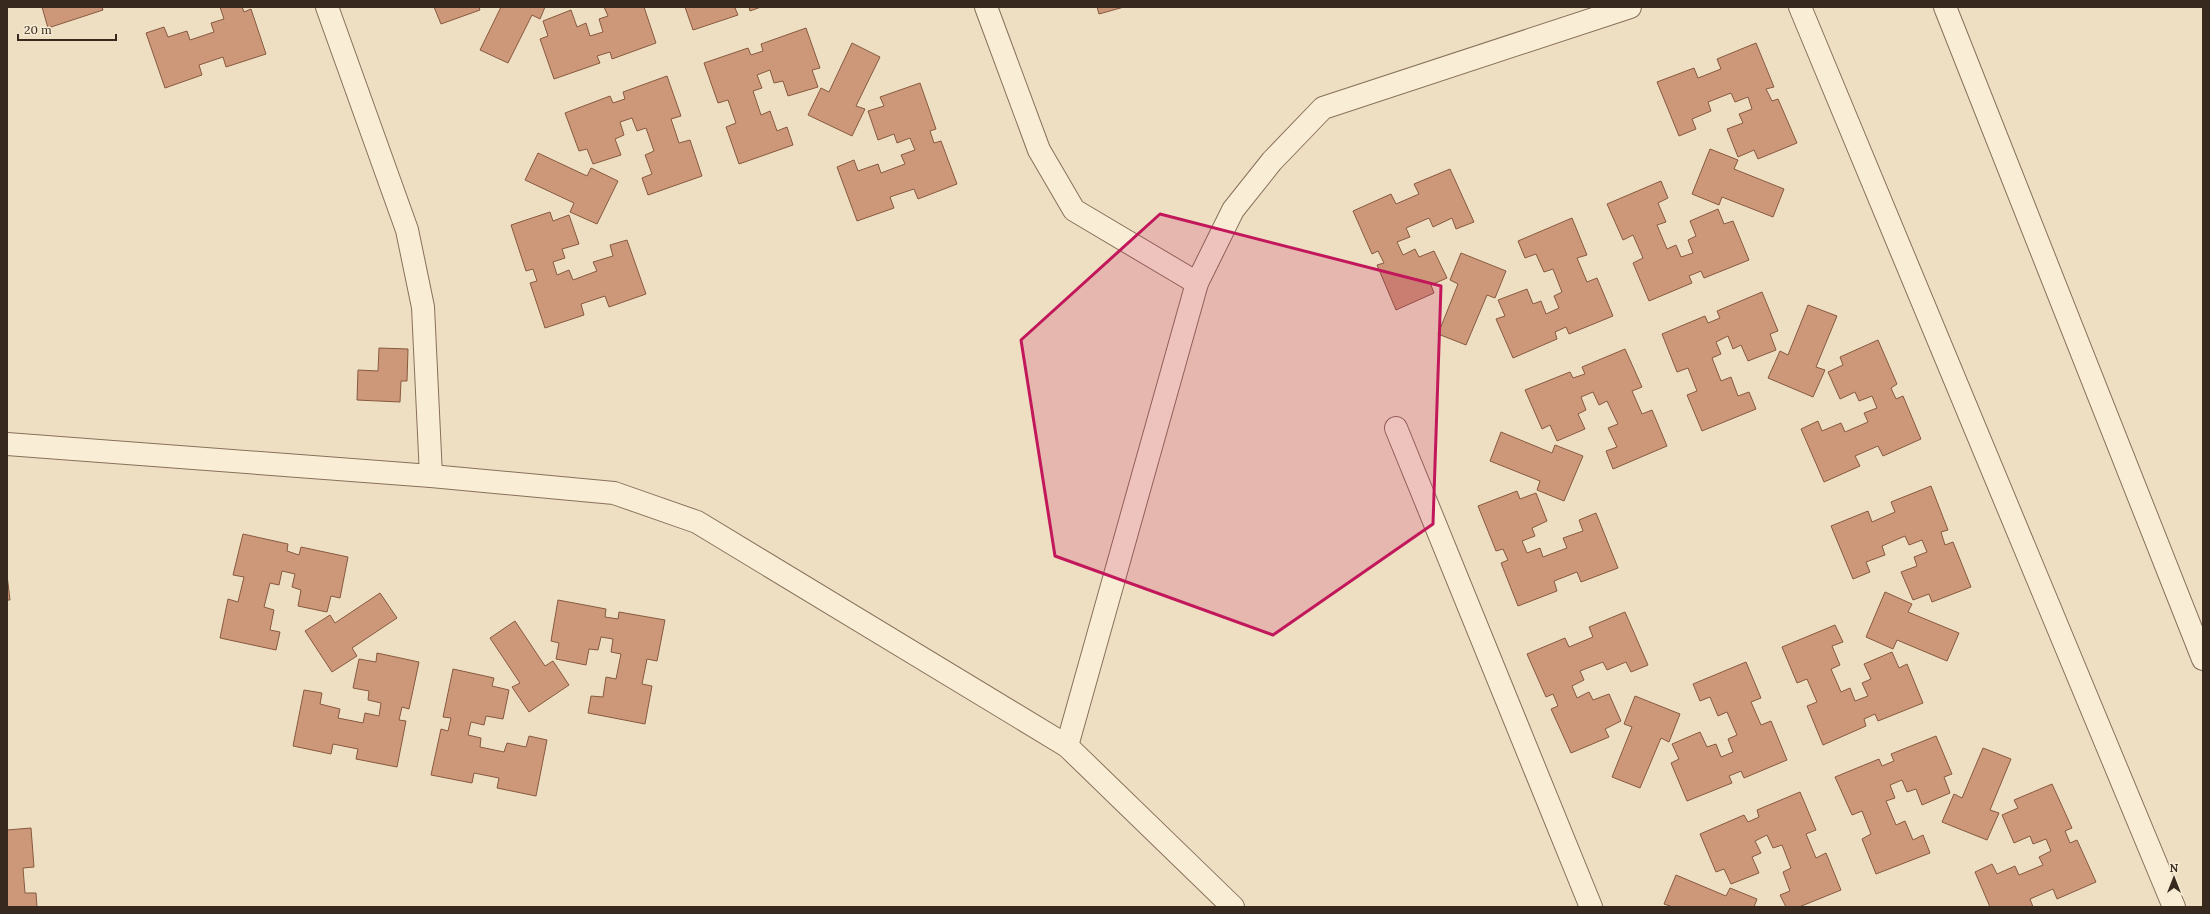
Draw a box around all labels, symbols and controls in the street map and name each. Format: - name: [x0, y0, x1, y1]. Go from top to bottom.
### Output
- scale bar: [18, 16, 116, 42]
- text: 20 m: [24, 22, 52, 37]
- north arrow: [2154, 858, 2194, 898]
- text: N: [2170, 861, 2179, 875]

